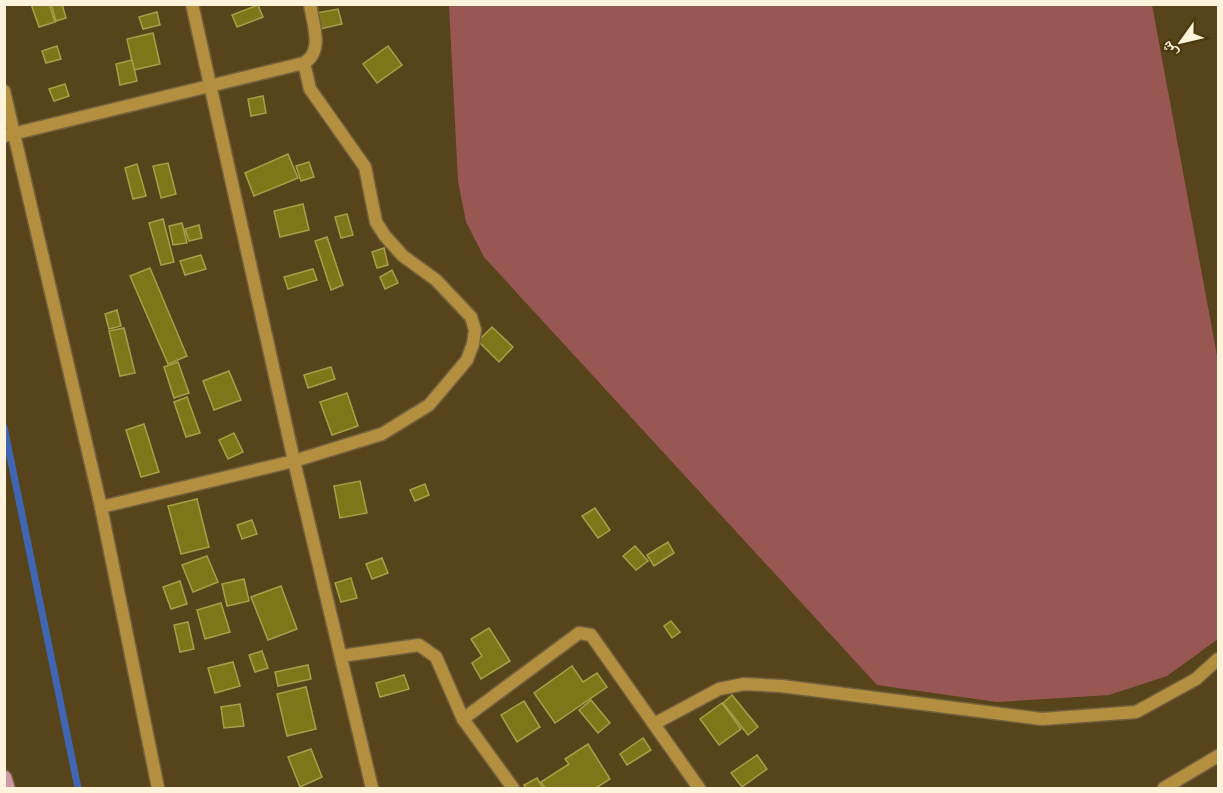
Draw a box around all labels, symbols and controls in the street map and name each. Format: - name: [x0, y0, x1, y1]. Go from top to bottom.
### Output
- north arrow: [1151, 12, 1211, 72]
- text: ش: [1156, 38, 1182, 62]

